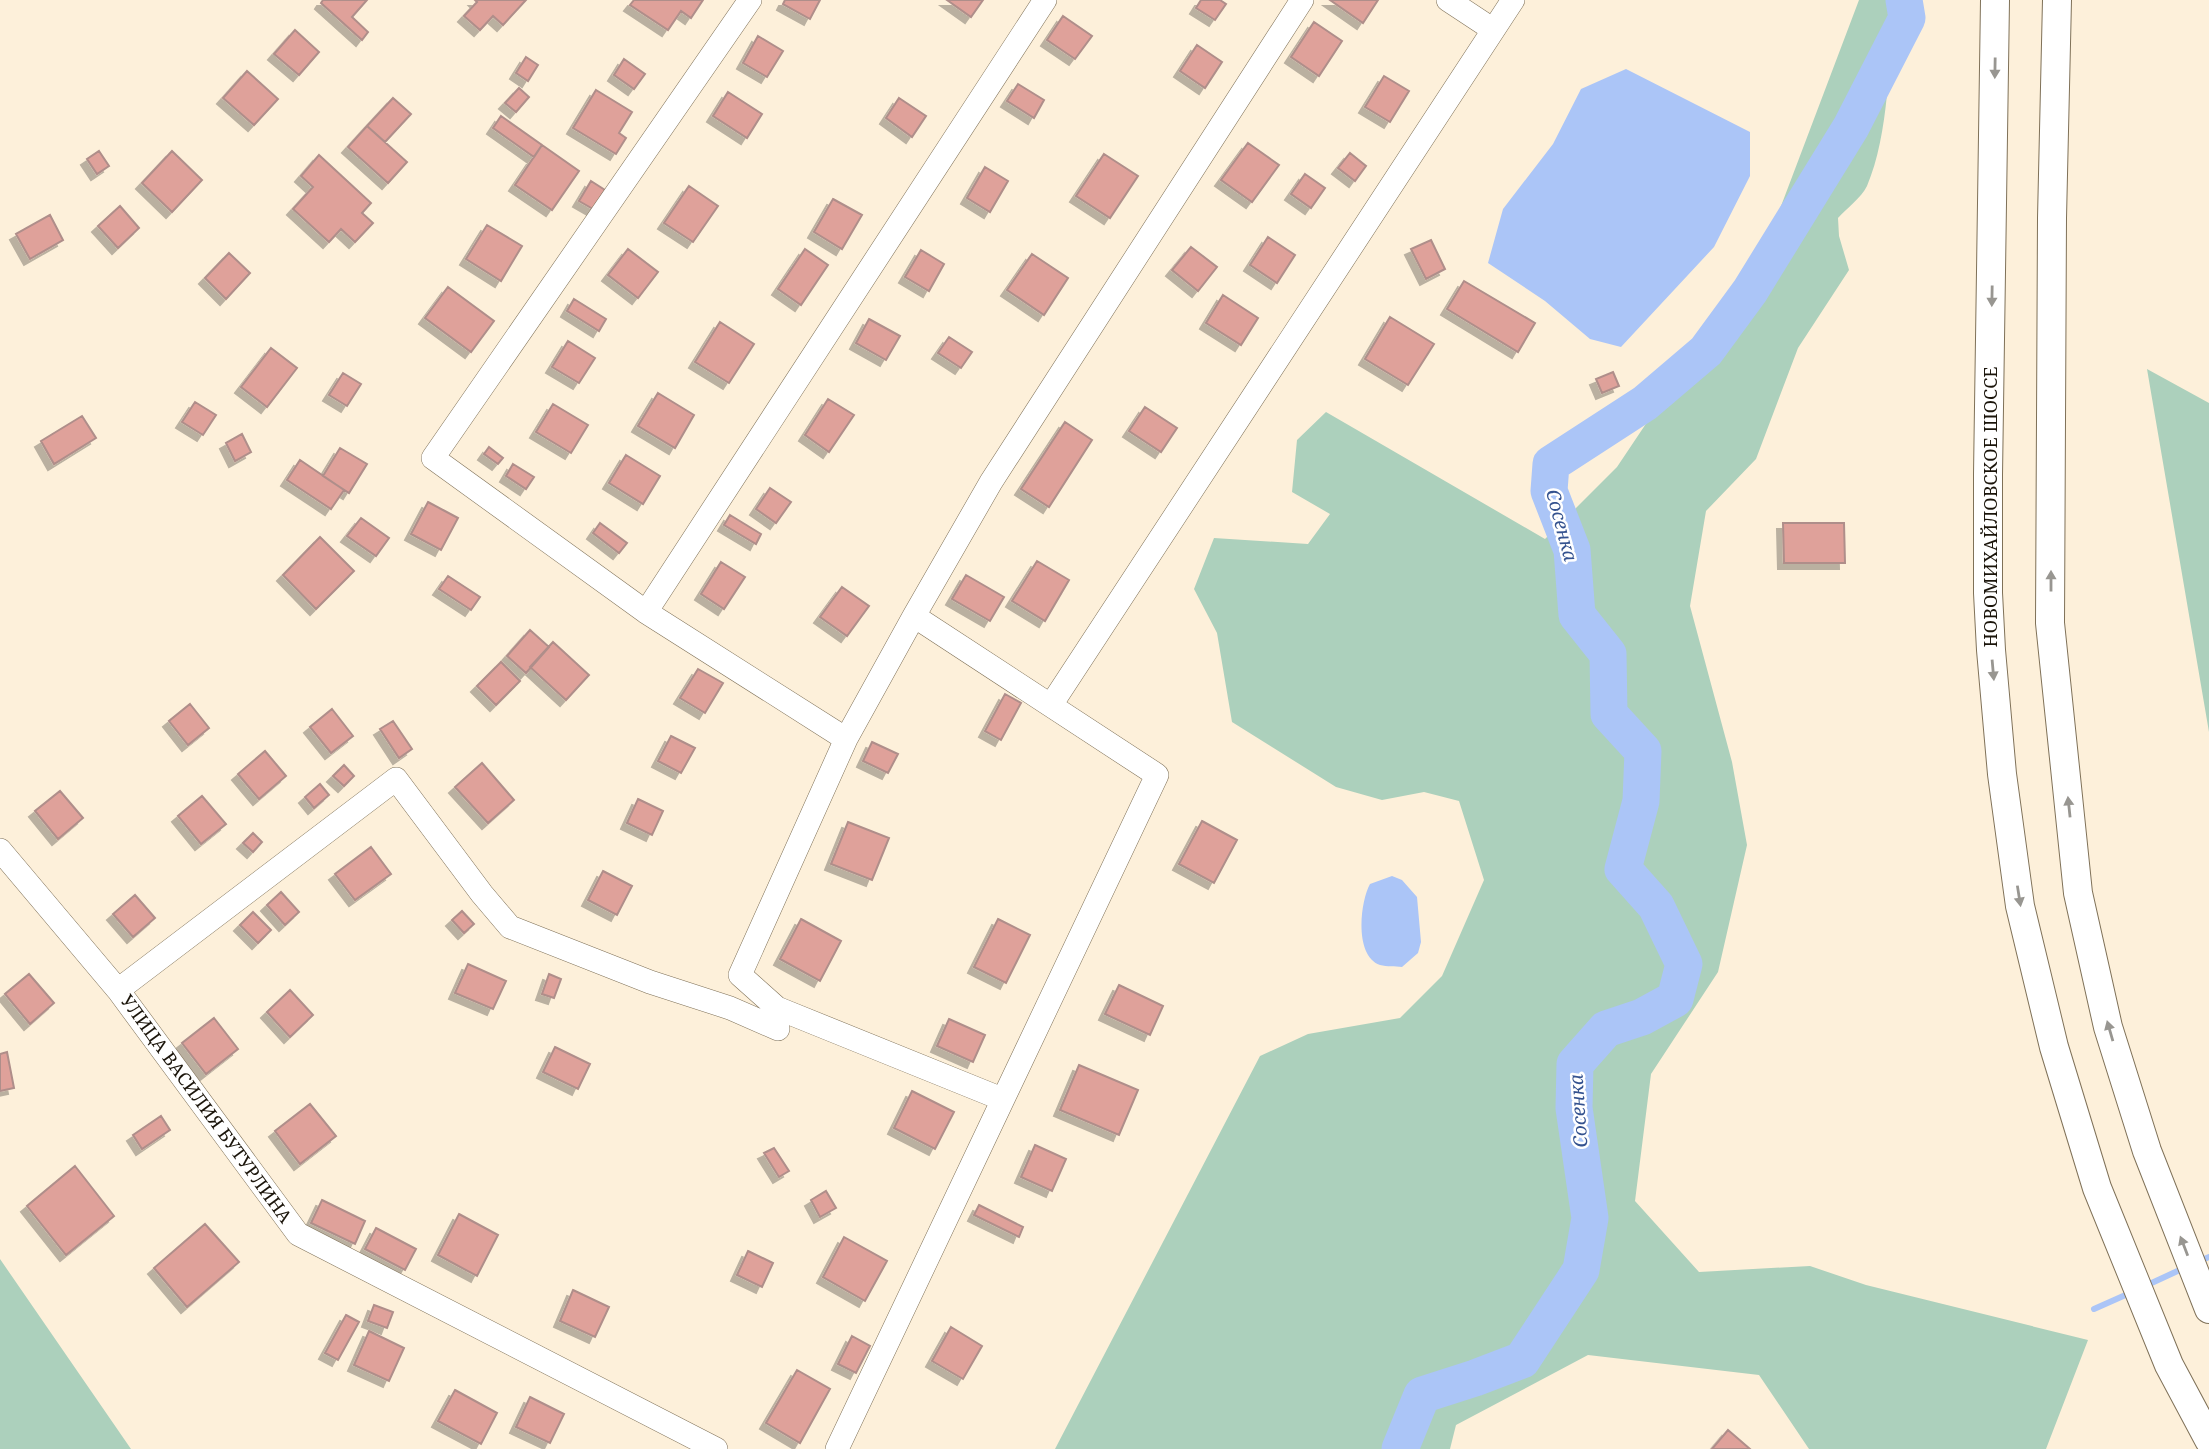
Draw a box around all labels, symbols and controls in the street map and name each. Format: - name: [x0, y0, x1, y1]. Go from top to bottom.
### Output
- one-way arrow: [1989, 57, 2001, 79]
- one-way arrow: [1986, 285, 1997, 307]
- street label: НОВОМИХАЙЛОВСКОЕ ШОССЕ: [1978, 367, 2002, 647]
- water label: Сосенка: [1540, 486, 1584, 564]
- one-way arrow: [2045, 570, 2057, 592]
- one-way arrow: [1988, 659, 1999, 681]
- one-way arrow: [2063, 796, 2074, 818]
- one-way arrow: [2014, 885, 2025, 907]
- street label: УЛИЦА ВАСИЛИЯ БУТУРЛИНА: [116, 989, 298, 1228]
- one-way arrow: [2104, 1020, 2115, 1042]
- water label: Сосенка: [1562, 1073, 1594, 1149]
- one-way arrow: [2178, 1235, 2189, 1256]

